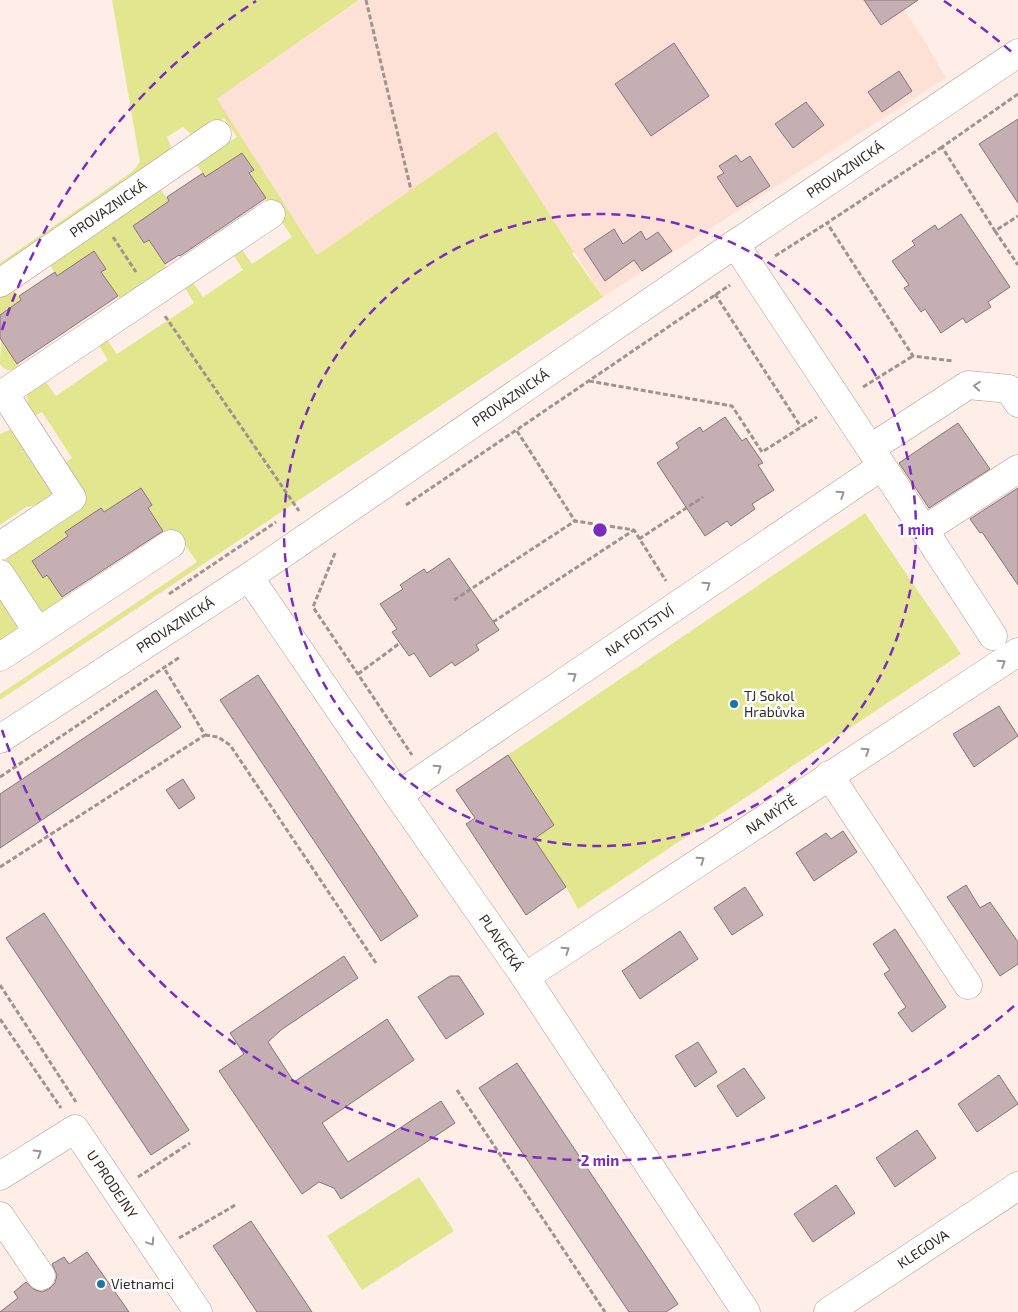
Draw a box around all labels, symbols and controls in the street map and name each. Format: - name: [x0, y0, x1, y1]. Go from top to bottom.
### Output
- street label: PROVAZNICKÁ: [803, 137, 887, 201]
- street label: PROVAZNICKÁ: [66, 176, 150, 241]
- street label: PROVAZNICKÁ: [468, 365, 552, 430]
- one-way arrow: [973, 381, 981, 392]
- one-way arrow: [836, 491, 845, 500]
- text: 1 min: [898, 520, 934, 538]
- centre of rings: [591, 521, 609, 539]
- one-way arrow: [701, 582, 711, 591]
- street label: PROVAZNICKÁ: [133, 593, 217, 656]
- street label: NA FOJTSTVÍ: [602, 601, 677, 660]
- one-way arrow: [997, 659, 1006, 669]
- one-way arrow: [567, 673, 576, 683]
- place label: TJ Sokol Hrabůvka: [744, 687, 805, 720]
- marker: TJ Sokol Hrabůvka: [728, 698, 740, 710]
- one-way arrow: [861, 748, 870, 758]
- one-way arrow: [432, 765, 442, 774]
- street label: NA MÝTĚ: [742, 791, 800, 837]
- one-way arrow: [695, 857, 705, 866]
- street label: PLAVECKÁ: [476, 911, 527, 974]
- one-way arrow: [560, 947, 569, 956]
- street label: U PRODEJNY: [84, 1147, 141, 1221]
- one-way arrow: [32, 1149, 41, 1159]
- text: 2 min: [581, 1151, 619, 1169]
- street label: KLEGOVA: [894, 1225, 952, 1272]
- one-way arrow: [145, 1237, 154, 1246]
- place label: Vietnamci: [111, 1275, 174, 1292]
- marker: Vietnamci: [95, 1278, 107, 1290]

